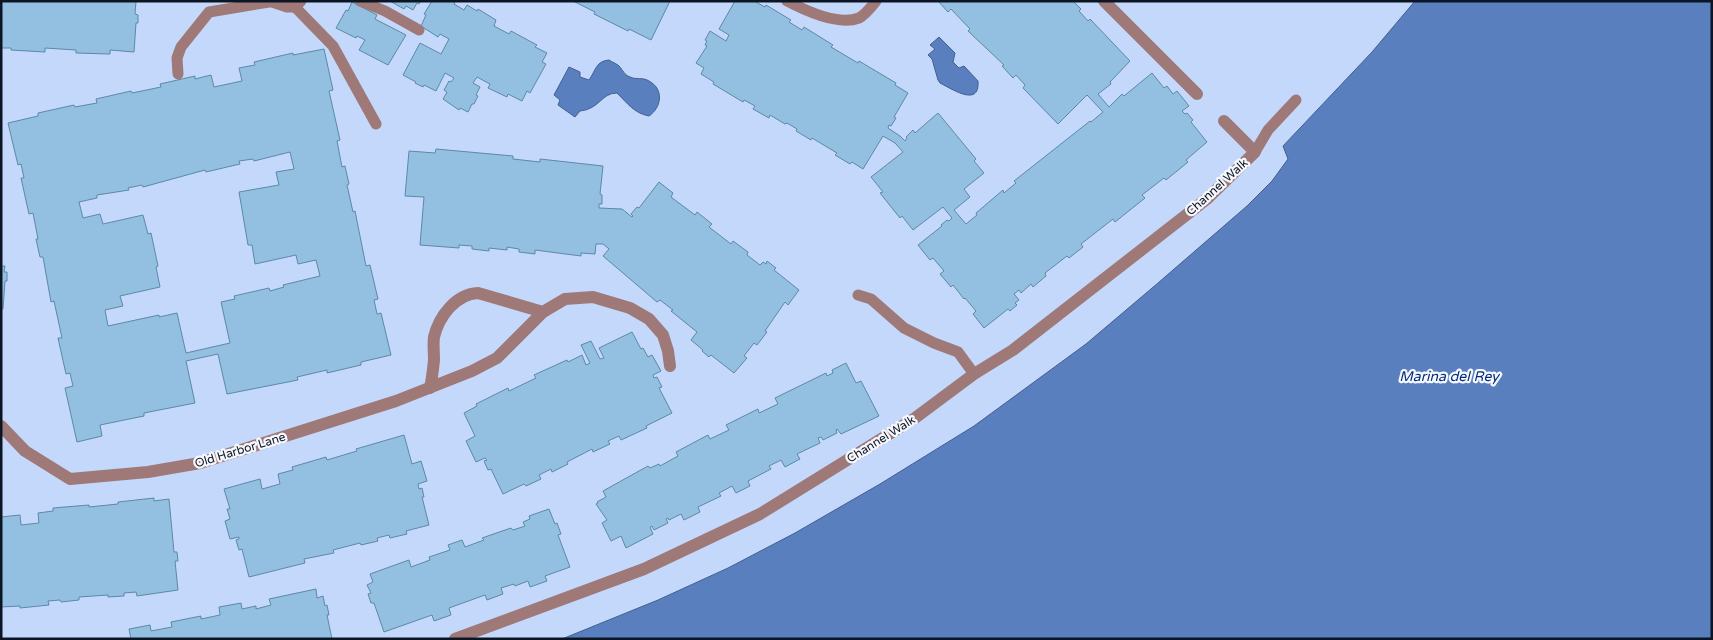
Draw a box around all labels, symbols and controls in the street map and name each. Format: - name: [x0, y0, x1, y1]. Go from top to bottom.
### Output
- street label: Channel Walk: [1183, 155, 1251, 218]
- water label: Marina del Rey: [1399, 368, 1500, 385]
- street label: Channel Walk: [844, 412, 918, 466]
- street label: Old Harbor Lane: [193, 429, 287, 470]

